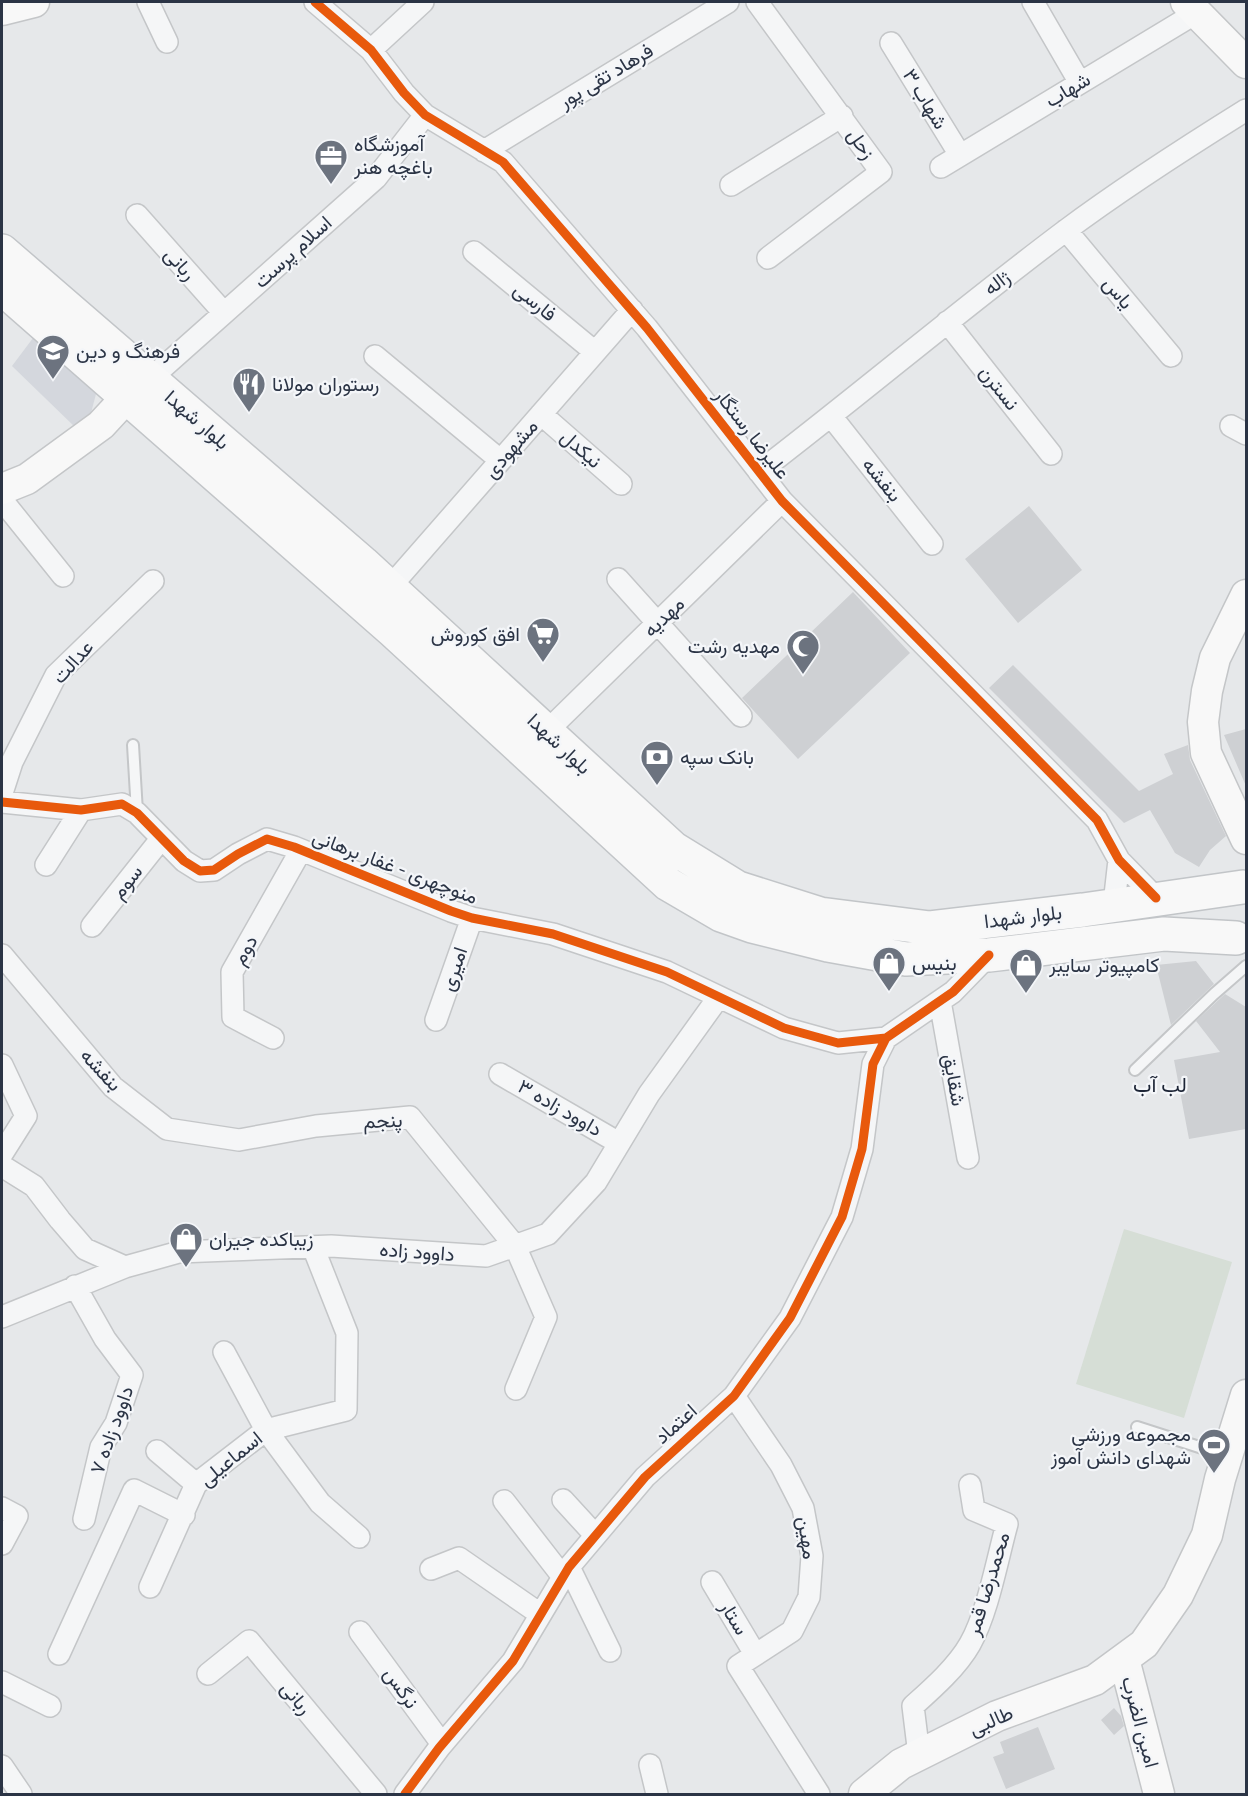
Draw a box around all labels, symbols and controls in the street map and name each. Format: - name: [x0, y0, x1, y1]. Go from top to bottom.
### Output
- street label: فرهاد تقی پور: [554, 39, 658, 115]
- street label: شهاب ۳: [897, 65, 952, 134]
- street label: شهاب: [1041, 68, 1095, 113]
- street label: زحل: [842, 124, 880, 164]
- place label: آموزشگاه باغچه هنر: [353, 133, 433, 181]
- office icon: آموزشگاه باغچه هنر: [313, 138, 349, 185]
- street label: اسلام پرست: [249, 211, 338, 294]
- street label: ربانی: [159, 243, 201, 286]
- street label: ژاله: [979, 266, 1015, 301]
- street label: یاس: [1098, 272, 1138, 314]
- street label: فارسی: [508, 278, 561, 327]
- school or university icon: فرهنگ و دین: [35, 333, 71, 380]
- place label: فرهنگ و دین: [76, 340, 180, 364]
- street label: نسترن: [974, 361, 1024, 416]
- restaurant icon: رستوران مولانا: [231, 366, 267, 413]
- place label: رستوران مولانا: [272, 373, 379, 397]
- street label: علیرضا رستگار: [708, 383, 794, 484]
- street label: بلوار شهدا: [159, 386, 234, 455]
- street label: مشهودی: [479, 415, 543, 484]
- street label: نیکدل: [556, 425, 606, 473]
- street label: بنفشه: [857, 453, 907, 507]
- street label: مهدیه: [639, 592, 690, 643]
- supermarket icon: افق کوروش: [525, 616, 561, 663]
- place label: افق کوروش: [431, 623, 520, 647]
- mosque icon: مهدیه رشت: [785, 628, 821, 675]
- place label: مهدیه رشت: [688, 635, 780, 659]
- street label: عدالت: [48, 636, 98, 688]
- street label: بلوار شهدا: [522, 709, 596, 780]
- bank icon: بانک سپه: [639, 739, 675, 786]
- place label: بانک سپه: [680, 746, 754, 771]
- street label: منوچهری - غفار برهانی: [308, 825, 481, 911]
- street label: سوم: [107, 861, 148, 904]
- street label: بلوار شهدا: [983, 901, 1063, 934]
- street label: دوم: [227, 931, 263, 969]
- street label: امیری: [436, 944, 473, 994]
- shop icon: بنیس: [871, 945, 907, 992]
- shop icon: کامپیوتر سایبر: [1008, 947, 1044, 994]
- place label: بنیس: [912, 952, 957, 975]
- place label: کامپیوتر سایبر: [1048, 954, 1160, 979]
- street label: بنفشه: [76, 1044, 126, 1096]
- street label: شقایق: [938, 1052, 970, 1108]
- district label: لب آب: [1133, 1073, 1187, 1097]
- street label: داوود زاده ۳: [513, 1075, 606, 1142]
- street label: پنجم: [363, 1109, 403, 1135]
- shop icon: زیباکده جیران: [168, 1221, 204, 1268]
- place label: زیباکده جیران: [209, 1228, 314, 1252]
- street label: داوود زاده: [379, 1238, 455, 1267]
- street label: داوود زاده ۷: [85, 1383, 139, 1477]
- street label: اعتماد: [650, 1399, 702, 1449]
- place label: مجموعه ورزشی شهدای دانش آموز: [1050, 1423, 1191, 1470]
- street label: اسماعیلی: [195, 1427, 267, 1491]
- sports icon: مجموعه ورزشی شهدای دانش آموز: [1196, 1427, 1232, 1474]
- street label: مهین: [792, 1515, 821, 1561]
- street label: محمدرضا قمر: [961, 1530, 1016, 1640]
- street label: ستار: [714, 1596, 753, 1640]
- street label: نرگس: [378, 1663, 423, 1714]
- street label: امین الضرب: [1116, 1674, 1163, 1770]
- street label: ربانی: [275, 1677, 316, 1720]
- street label: طالبی: [965, 1701, 1017, 1741]

